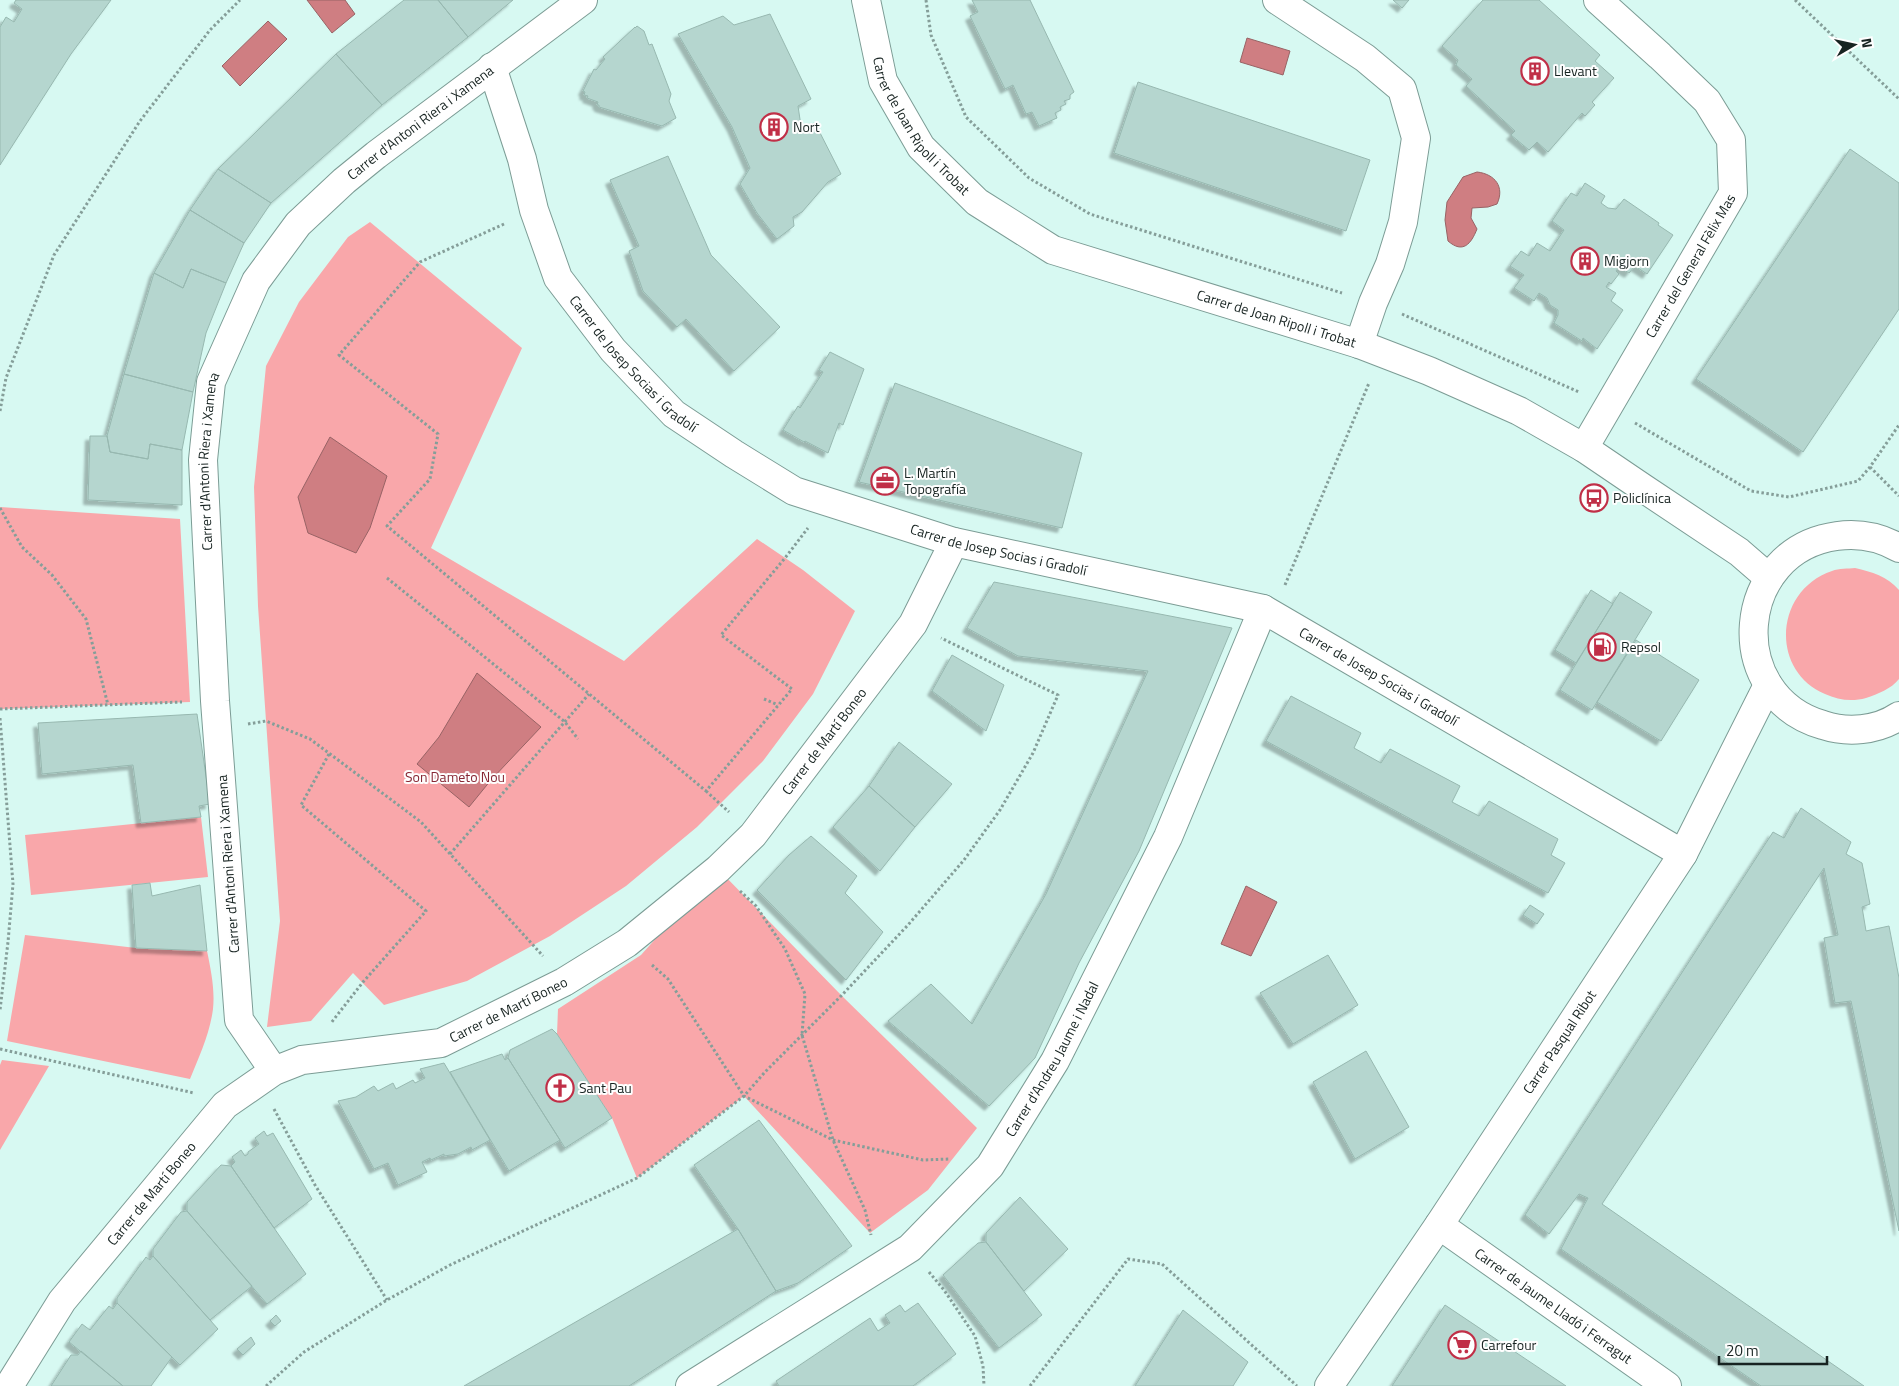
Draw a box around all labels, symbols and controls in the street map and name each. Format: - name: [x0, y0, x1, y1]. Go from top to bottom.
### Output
- north arrow: [1829, 20, 1879, 70]
- text: N: [1856, 36, 1878, 49]
- street label: Carrer de Joan Ripoll i Trobat: [868, 55, 975, 200]
- building icon: Llevant: [1520, 56, 1550, 86]
- street label: Carrer d'Antoni Riera i Xamena: [342, 60, 498, 185]
- place label: Llevant: [1554, 60, 1597, 81]
- building icon: Nort: [759, 112, 789, 142]
- place label: Nort: [793, 116, 820, 137]
- street label: Carrer del General Fèlix Mas: [1640, 190, 1740, 342]
- building icon: Migjorn: [1570, 246, 1600, 276]
- place label: Migjorn: [1604, 250, 1649, 271]
- street label: Carrer de Joan Ripoll i Trobat: [1194, 284, 1359, 353]
- street label: Carrer de Josep Socias i Gradolí: [565, 291, 703, 437]
- street label: Carrer d'Antoni Riera i Xamena: [192, 368, 224, 551]
- place label: L. Martín Topografía: [904, 462, 966, 499]
- office icon: L. Martín Topografía: [870, 466, 900, 496]
- bus stop icon: Policlínica: [1579, 483, 1609, 513]
- place label: Policlínica: [1613, 487, 1671, 508]
- street label: Carrer de Josep Socias i Gradolí: [908, 518, 1090, 581]
- street label: Carrer de Josep Socias i Gradolí: [1296, 621, 1463, 731]
- fuel station icon: Repsol: [1587, 632, 1617, 662]
- place label: Repsol: [1621, 636, 1661, 657]
- street label: Carrer de Martí Boneo: [776, 683, 871, 799]
- park label: Son Dameto Nou: [405, 766, 505, 787]
- street label: Carrer d'Antoni Riera i Xamena: [211, 774, 244, 954]
- street label: Carrer de Martí Boneo: [445, 971, 571, 1047]
- street label: Carrer d'Andreu Jaume i Nadal: [1000, 978, 1104, 1141]
- street label: Carrer Pasqual Ribot: [1517, 986, 1601, 1098]
- church icon: Sant Pau: [545, 1073, 575, 1103]
- place label: Sant Pau: [579, 1077, 632, 1098]
- street label: Carrer de Martí Boneo: [102, 1137, 201, 1250]
- street label: Carrer de Jaume Lladó i Ferragut: [1470, 1242, 1637, 1368]
- supermarket icon: Carrefour: [1447, 1330, 1477, 1360]
- place label: Carrefour: [1481, 1334, 1537, 1355]
- scale bar: [1719, 1334, 1826, 1366]
- text: 20 m: [1726, 1339, 1759, 1362]

